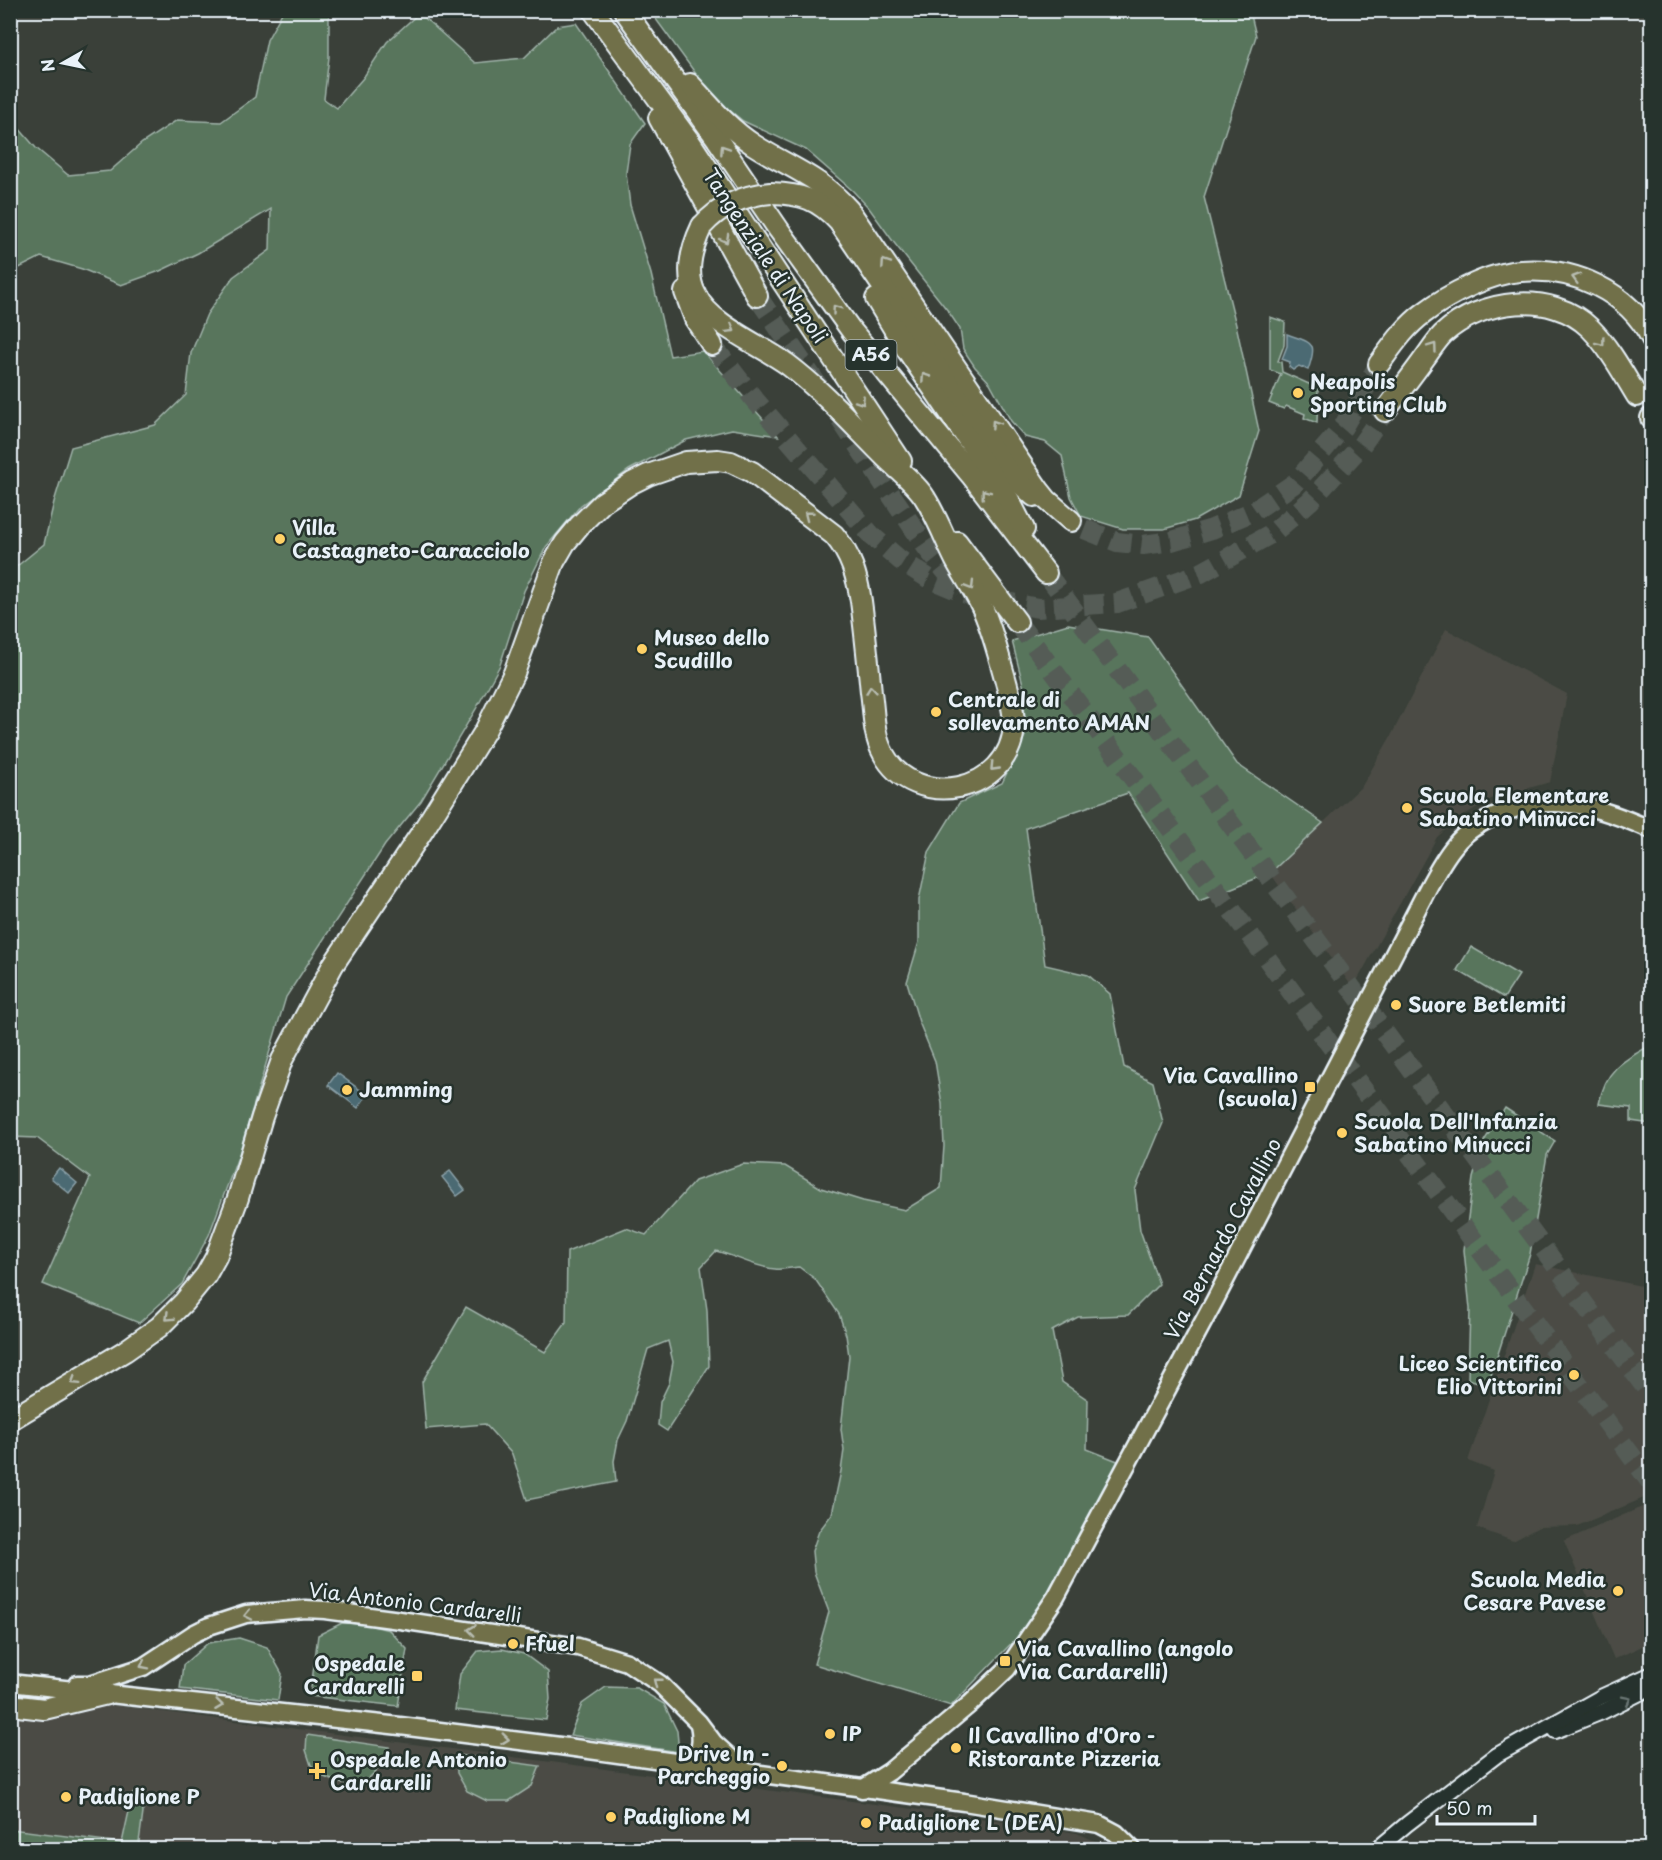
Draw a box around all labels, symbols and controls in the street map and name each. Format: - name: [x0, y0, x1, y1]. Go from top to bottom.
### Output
- north arrow: [33, 33, 93, 93]
- text: N: [34, 57, 60, 74]
- one-way arrow: [720, 145, 731, 156]
- street label: Tangenziale di Napoli: [696, 162, 836, 349]
- one-way arrow: [718, 233, 729, 243]
- one-way arrow: [881, 259, 892, 270]
- one-way arrow: [1571, 273, 1582, 285]
- one-way arrow: [832, 305, 843, 316]
- one-way arrow: [725, 321, 735, 333]
- one-way arrow: [1593, 335, 1604, 346]
- road number: A56: [846, 340, 896, 370]
- one-way arrow: [1425, 343, 1436, 354]
- place label: Neapolis Sporting Club: [1310, 366, 1447, 419]
- one-way arrow: [921, 373, 932, 384]
- marker: Neapolis Sporting Club: [1291, 386, 1305, 400]
- one-way arrow: [854, 394, 865, 405]
- one-way arrow: [991, 420, 1002, 431]
- one-way arrow: [982, 489, 993, 500]
- place label: Villa Castagneto-Caracciolo: [292, 512, 530, 565]
- one-way arrow: [804, 512, 815, 523]
- marker: Villa Castagneto-Caracciolo: [273, 532, 287, 546]
- one-way arrow: [963, 580, 974, 590]
- place label: Museo dello Scudillo: [654, 622, 769, 675]
- marker: Museo dello Scudillo: [635, 642, 649, 656]
- place label: Centrale di sollevamento AMAN: [948, 684, 1150, 737]
- one-way arrow: [865, 685, 878, 695]
- marker: Centrale di sollevamento AMAN: [929, 705, 943, 719]
- one-way arrow: [990, 761, 1001, 771]
- place label: Scuola Elementare Sabatino Minucci: [1419, 780, 1609, 833]
- marker: Scuola Elementare Sabatino Minucci: [1400, 801, 1414, 815]
- place label: Suore Betlemiti: [1408, 989, 1566, 1019]
- marker: Suore Betlemiti: [1389, 998, 1403, 1012]
- place label: Via Cavallino (scuola): [1163, 1060, 1298, 1113]
- place label: Jamming: [359, 1074, 453, 1104]
- marker: Via Cavallino (scuola): [1303, 1080, 1317, 1094]
- marker: Jamming: [340, 1083, 354, 1097]
- place label: Scuola Dell'Infanzia Sabatino Minucci: [1354, 1106, 1558, 1159]
- marker: Scuola Dell'Infanzia Sabatino Minucci: [1335, 1126, 1349, 1140]
- street label: Via Bernardo Cavallino: [1156, 1132, 1288, 1345]
- one-way arrow: [165, 1310, 176, 1321]
- place label: Liceo Scientifico Elio Vittorini: [1399, 1348, 1562, 1401]
- marker: Liceo Scientifico Elio Vittorini: [1567, 1368, 1581, 1382]
- one-way arrow: [71, 1374, 81, 1386]
- place label: Scuola Media Cesare Pavese: [1463, 1564, 1606, 1617]
- street label: Via Antonio Cardarelli: [307, 1574, 523, 1630]
- marker: Scuola Media Cesare Pavese: [1611, 1584, 1625, 1598]
- one-way arrow: [243, 1608, 253, 1621]
- one-way arrow: [467, 1624, 476, 1636]
- place label: Ffuel: [525, 1628, 574, 1658]
- place label: Via Cavallino (angolo Via Cardarelli): [1017, 1633, 1233, 1686]
- marker: Ffuel: [506, 1637, 520, 1651]
- place label: Ospedale Cardarelli: [303, 1648, 405, 1701]
- marker: Via Cavallino (angolo Via Cardarelli): [998, 1654, 1012, 1668]
- one-way arrow: [140, 1658, 150, 1669]
- marker: Ospedale Cardarelli: [410, 1669, 424, 1683]
- one-way arrow: [652, 1679, 663, 1690]
- one-way arrow: [1620, 1695, 1631, 1707]
- one-way arrow: [214, 1699, 223, 1711]
- place label: IP: [842, 1718, 862, 1748]
- place label: Il Cavallino d'Oro - Ristorante Pizzeria: [968, 1720, 1161, 1773]
- marker: IP: [823, 1727, 837, 1741]
- one-way arrow: [501, 1733, 510, 1745]
- place label: Drive In - Parcheggio: [657, 1738, 770, 1791]
- marker: Il Cavallino d'Oro - Ristorante Pizzeria: [949, 1741, 963, 1755]
- place label: Ospedale Antonio Cardarelli: [330, 1744, 507, 1797]
- marker: Drive In - Parcheggio: [775, 1759, 789, 1773]
- marker: Ospedale Antonio Cardarelli: [308, 1762, 326, 1780]
- place label: Padiglione P: [78, 1781, 199, 1811]
- scale bar: [1437, 1788, 1534, 1826]
- marker: Padiglione P: [59, 1790, 73, 1804]
- text: 50 m: [1446, 1794, 1493, 1821]
- place label: Padiglione M: [623, 1801, 750, 1831]
- place label: Padiglione L (DEA): [878, 1807, 1063, 1837]
- marker: Padiglione M: [604, 1810, 618, 1824]
- marker: Padiglione L (DEA): [859, 1816, 873, 1830]

